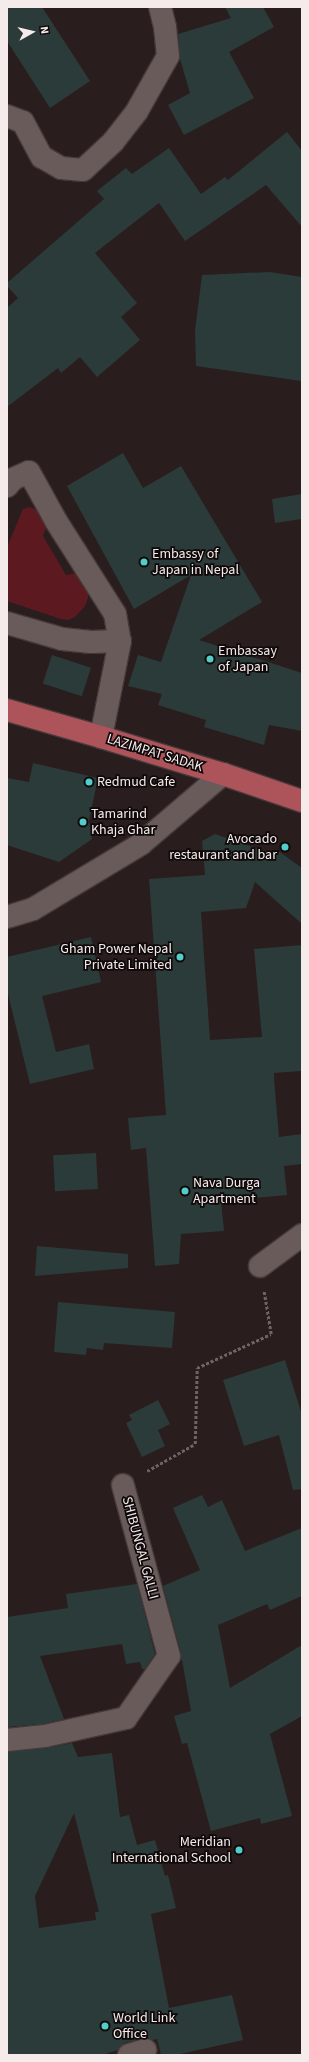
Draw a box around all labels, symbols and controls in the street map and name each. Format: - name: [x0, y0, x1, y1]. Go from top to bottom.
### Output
- north arrow: [12, 12, 52, 52]
- text: N: [36, 26, 52, 35]
- place label: Embassy of Japan in Nepal: [152, 546, 239, 578]
- marker: Embassy of Japan in Nepal: [139, 557, 149, 567]
- place label: Embassay of Japan: [218, 643, 277, 676]
- marker: Embassay of Japan: [205, 654, 215, 664]
- street label: LAZIMPAT SADAK: [105, 730, 205, 776]
- place label: Redmud Cafe: [97, 774, 175, 790]
- marker: Redmud Cafe: [84, 777, 94, 787]
- place label: Tamarind Khaja Ghar: [91, 806, 155, 838]
- marker: Tamarind Khaja Ghar: [78, 817, 88, 827]
- place label: Avocado restaurant and bar: [169, 831, 277, 864]
- marker: Avocado restaurant and bar: [280, 842, 290, 852]
- place label: Gham Power Nepal Private Limited: [60, 941, 172, 974]
- marker: Gham Power Nepal Private Limited: [175, 952, 185, 962]
- place label: Nava Durga Apartment: [193, 1175, 260, 1208]
- marker: Nava Durga Apartment: [180, 1186, 190, 1196]
- street label: SHIBUNGAL GALLI: [118, 1495, 162, 1601]
- place label: Meridian International School: [112, 1834, 231, 1866]
- marker: Meridian International School: [234, 1845, 244, 1855]
- place label: World Link Office: [113, 2010, 175, 2042]
- marker: World Link Office: [100, 2021, 110, 2031]

